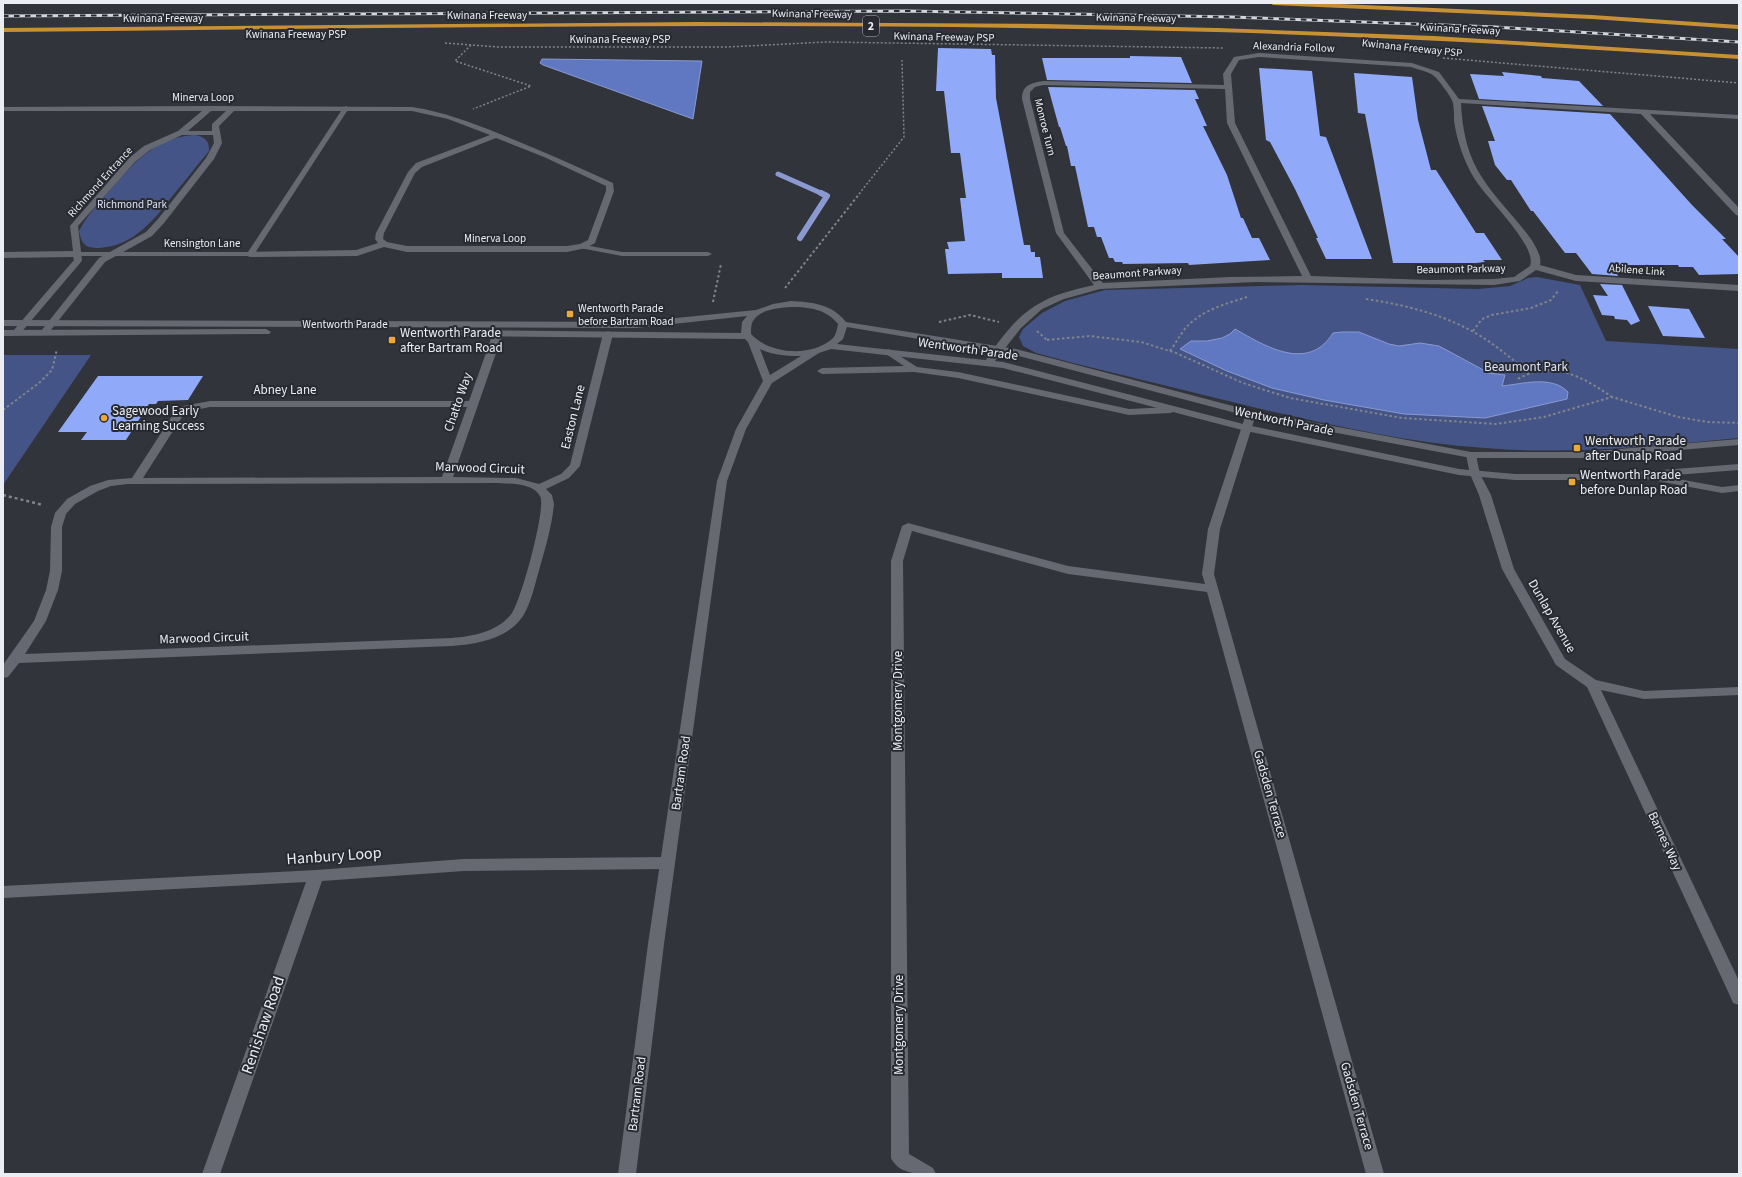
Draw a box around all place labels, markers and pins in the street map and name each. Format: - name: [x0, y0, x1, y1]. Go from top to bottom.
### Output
- place label: Wentworth Parade before Bartram Road: [578, 301, 674, 329]
- marker: Wentworth Parade before Bartram Road: [565, 309, 575, 319]
- place label: Wentworth Parade after Bartram Road: [400, 324, 503, 357]
- marker: Wentworth Parade after Bartram Road: [387, 335, 397, 345]
- place label: Sagewood Early Learning Success: [112, 402, 205, 435]
- marker: Sagewood Early Learning Success: [99, 413, 109, 423]
- place label: Wentworth Parade after Dunalp Road: [1585, 432, 1686, 465]
- marker: Wentworth Parade after Dunalp Road: [1572, 443, 1582, 453]
- place label: Wentworth Parade before Dunlap Road: [1580, 466, 1688, 499]
- marker: Wentworth Parade before Dunlap Road: [1567, 477, 1577, 487]

